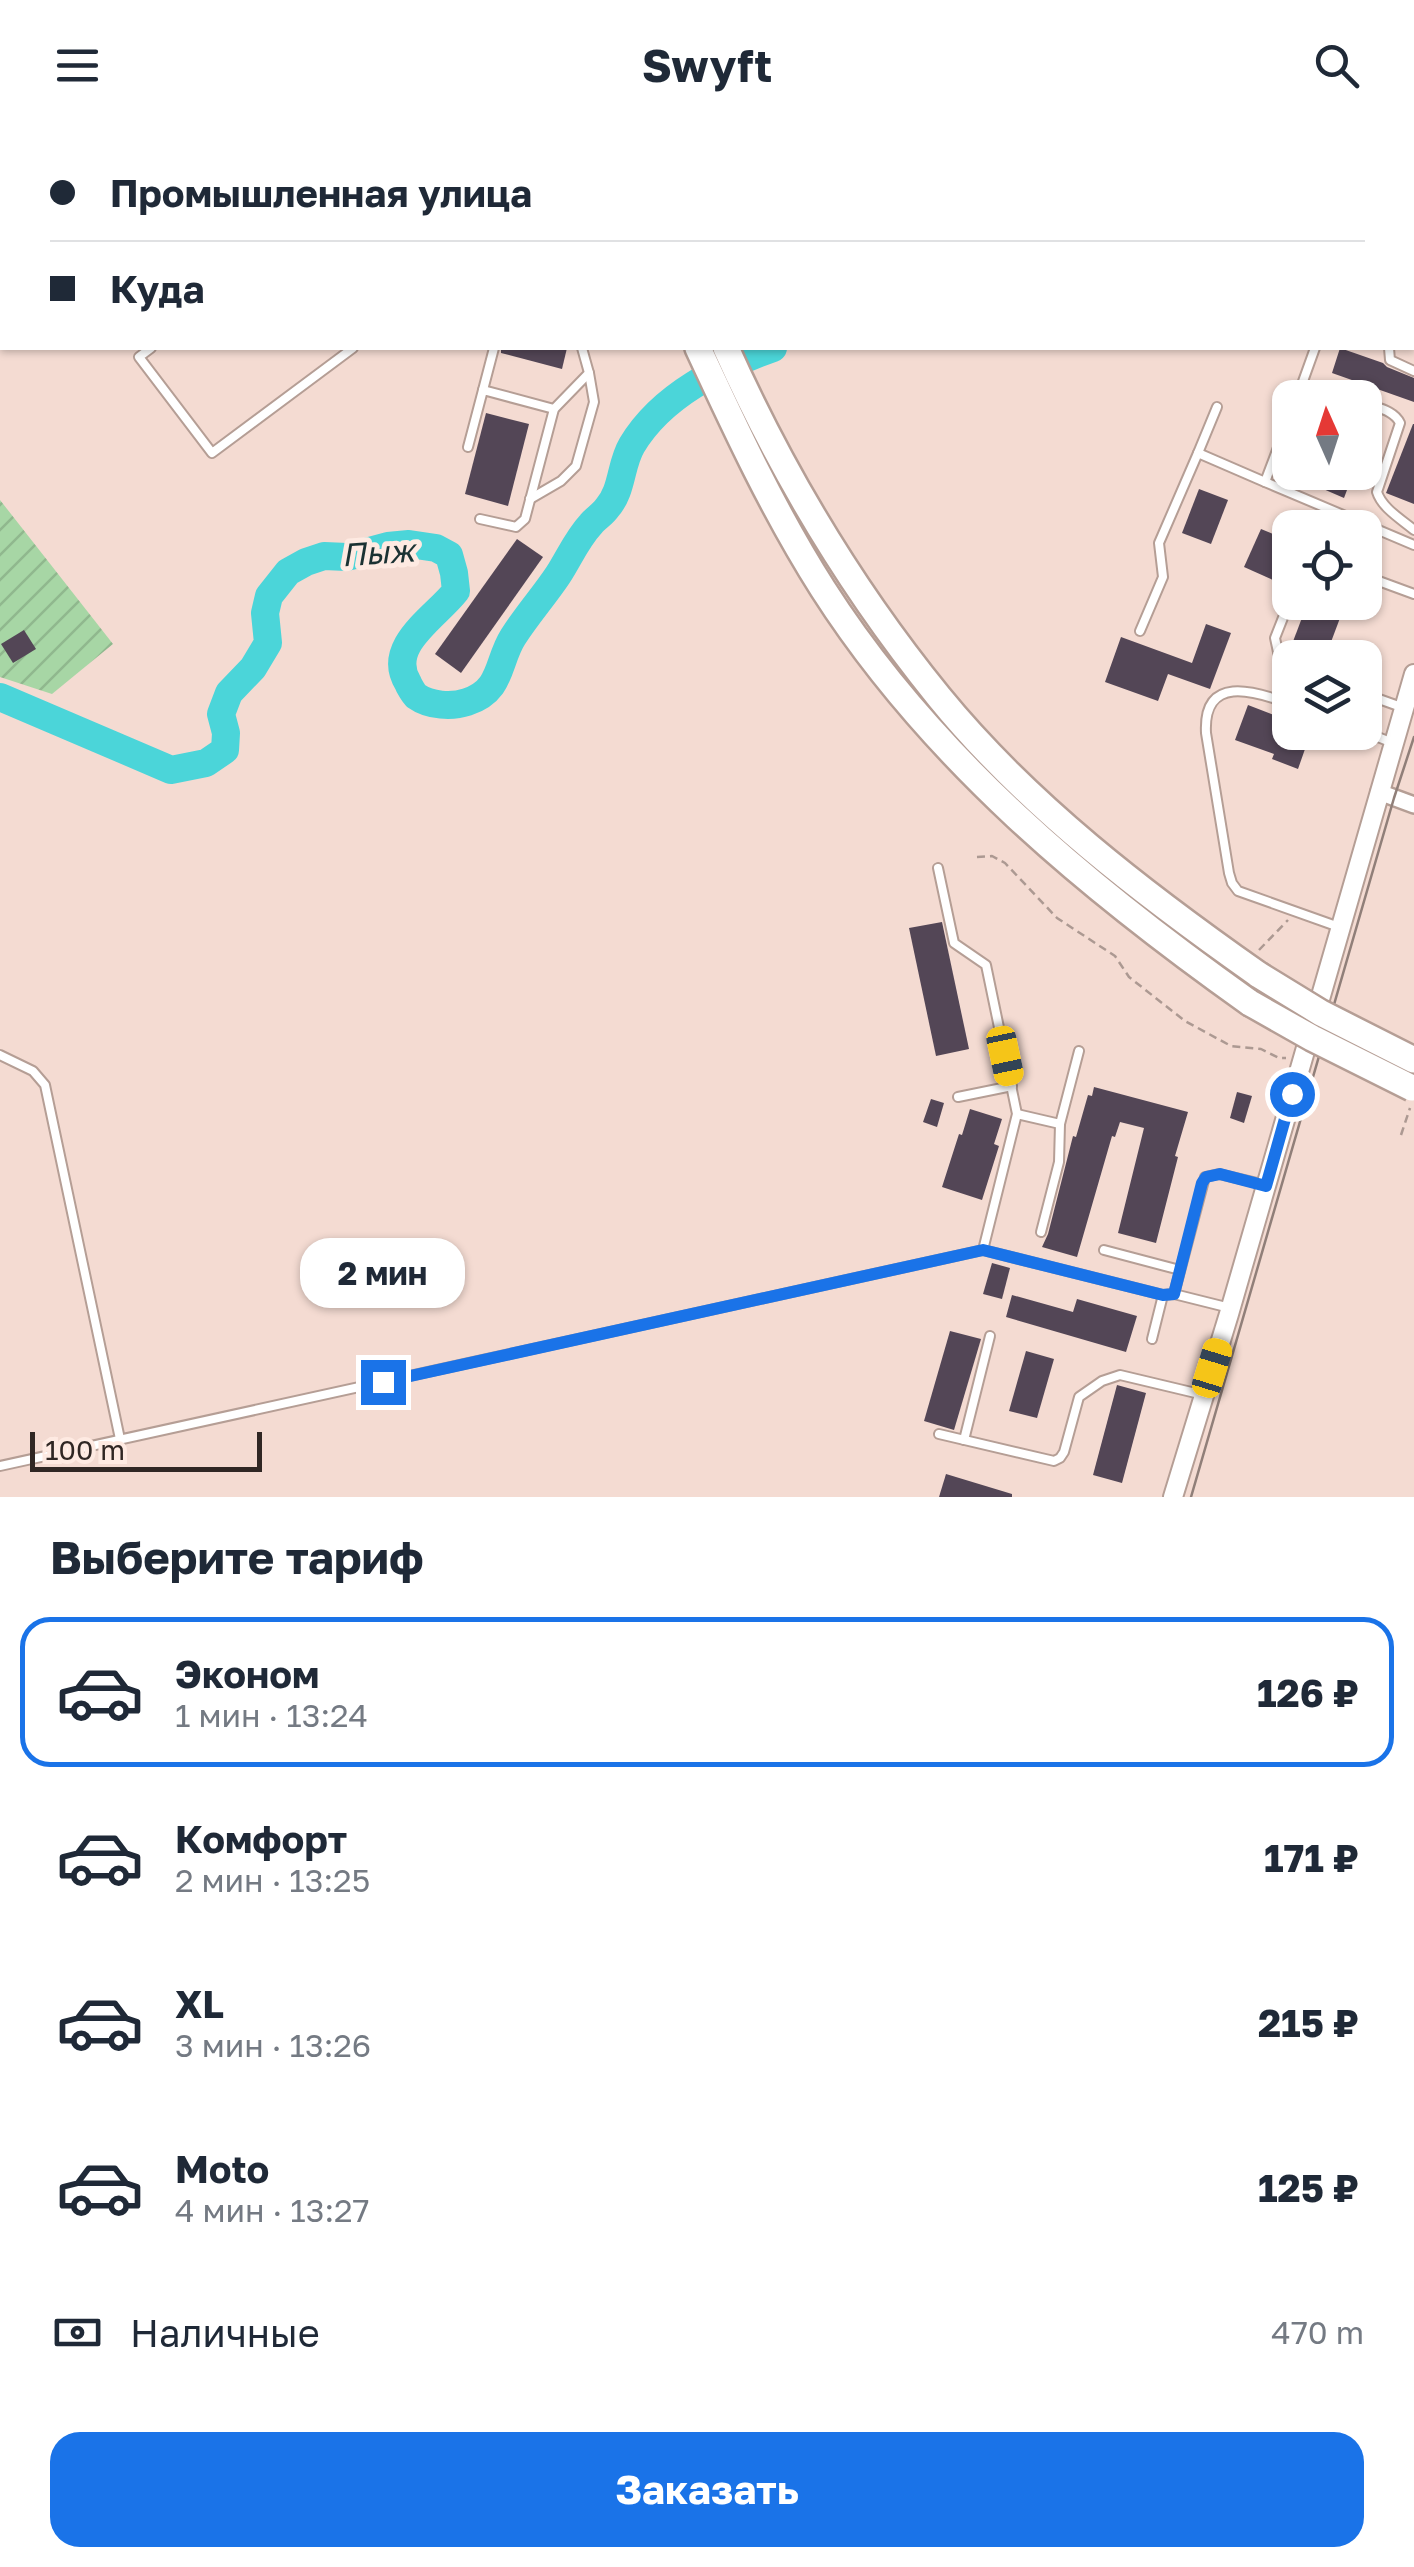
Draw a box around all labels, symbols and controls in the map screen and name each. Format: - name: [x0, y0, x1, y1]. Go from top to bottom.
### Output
- icon: menu: [50, 38, 105, 93]
- text: Swyft: [642, 38, 772, 92]
- icon: search: [1309, 38, 1364, 93]
- text: Промышленная улица: [110, 170, 532, 215]
- text: Куда: [110, 266, 204, 311]
- north arrow: [1272, 380, 1382, 490]
- map controls: [1272, 380, 1382, 750]
- button: locate: [1272, 510, 1382, 620]
- water label: Пыж: [340, 530, 419, 574]
- button: layers: [1272, 640, 1382, 750]
- car: [984, 1024, 1026, 1088]
- route start: [1270, 1072, 1315, 1117]
- callout: 2 мин: [300, 1237, 466, 1307]
- text: 2 мин: [338, 1254, 427, 1292]
- car: [1189, 1335, 1235, 1401]
- route end: [361, 1360, 406, 1405]
- scale bar: [30, 1427, 262, 1472]
- text: 100 m: [45, 1433, 125, 1466]
- text: Выберите тариф: [50, 1530, 424, 1584]
- icon: car: [55, 1647, 145, 1737]
- text: Эконом: [175, 1651, 319, 1696]
- text: 126 ₽: [1257, 1670, 1359, 1715]
- text: 1 мин · 13:24: [175, 1696, 368, 1734]
- icon: car: [55, 1812, 145, 1902]
- text: Комфорт: [175, 1816, 347, 1861]
- text: 171 ₽: [1264, 1835, 1359, 1880]
- text: 2 мин · 13:25: [175, 1861, 370, 1899]
- icon: car: [55, 1977, 145, 2067]
- text: XL: [175, 1981, 224, 2026]
- text: 215 ₽: [1258, 2000, 1359, 2045]
- text: 3 мин · 13:26: [175, 2026, 371, 2064]
- icon: car: [55, 2142, 145, 2232]
- text: Moto: [175, 2146, 269, 2191]
- text: 125 ₽: [1258, 2165, 1359, 2210]
- text: 4 мин · 13:27: [175, 2191, 370, 2229]
- icon: cash: [50, 2305, 105, 2360]
- text: Наличные: [130, 2310, 320, 2355]
- text: 470 m: [1271, 2313, 1364, 2351]
- button: Заказать: [50, 2432, 1364, 2547]

